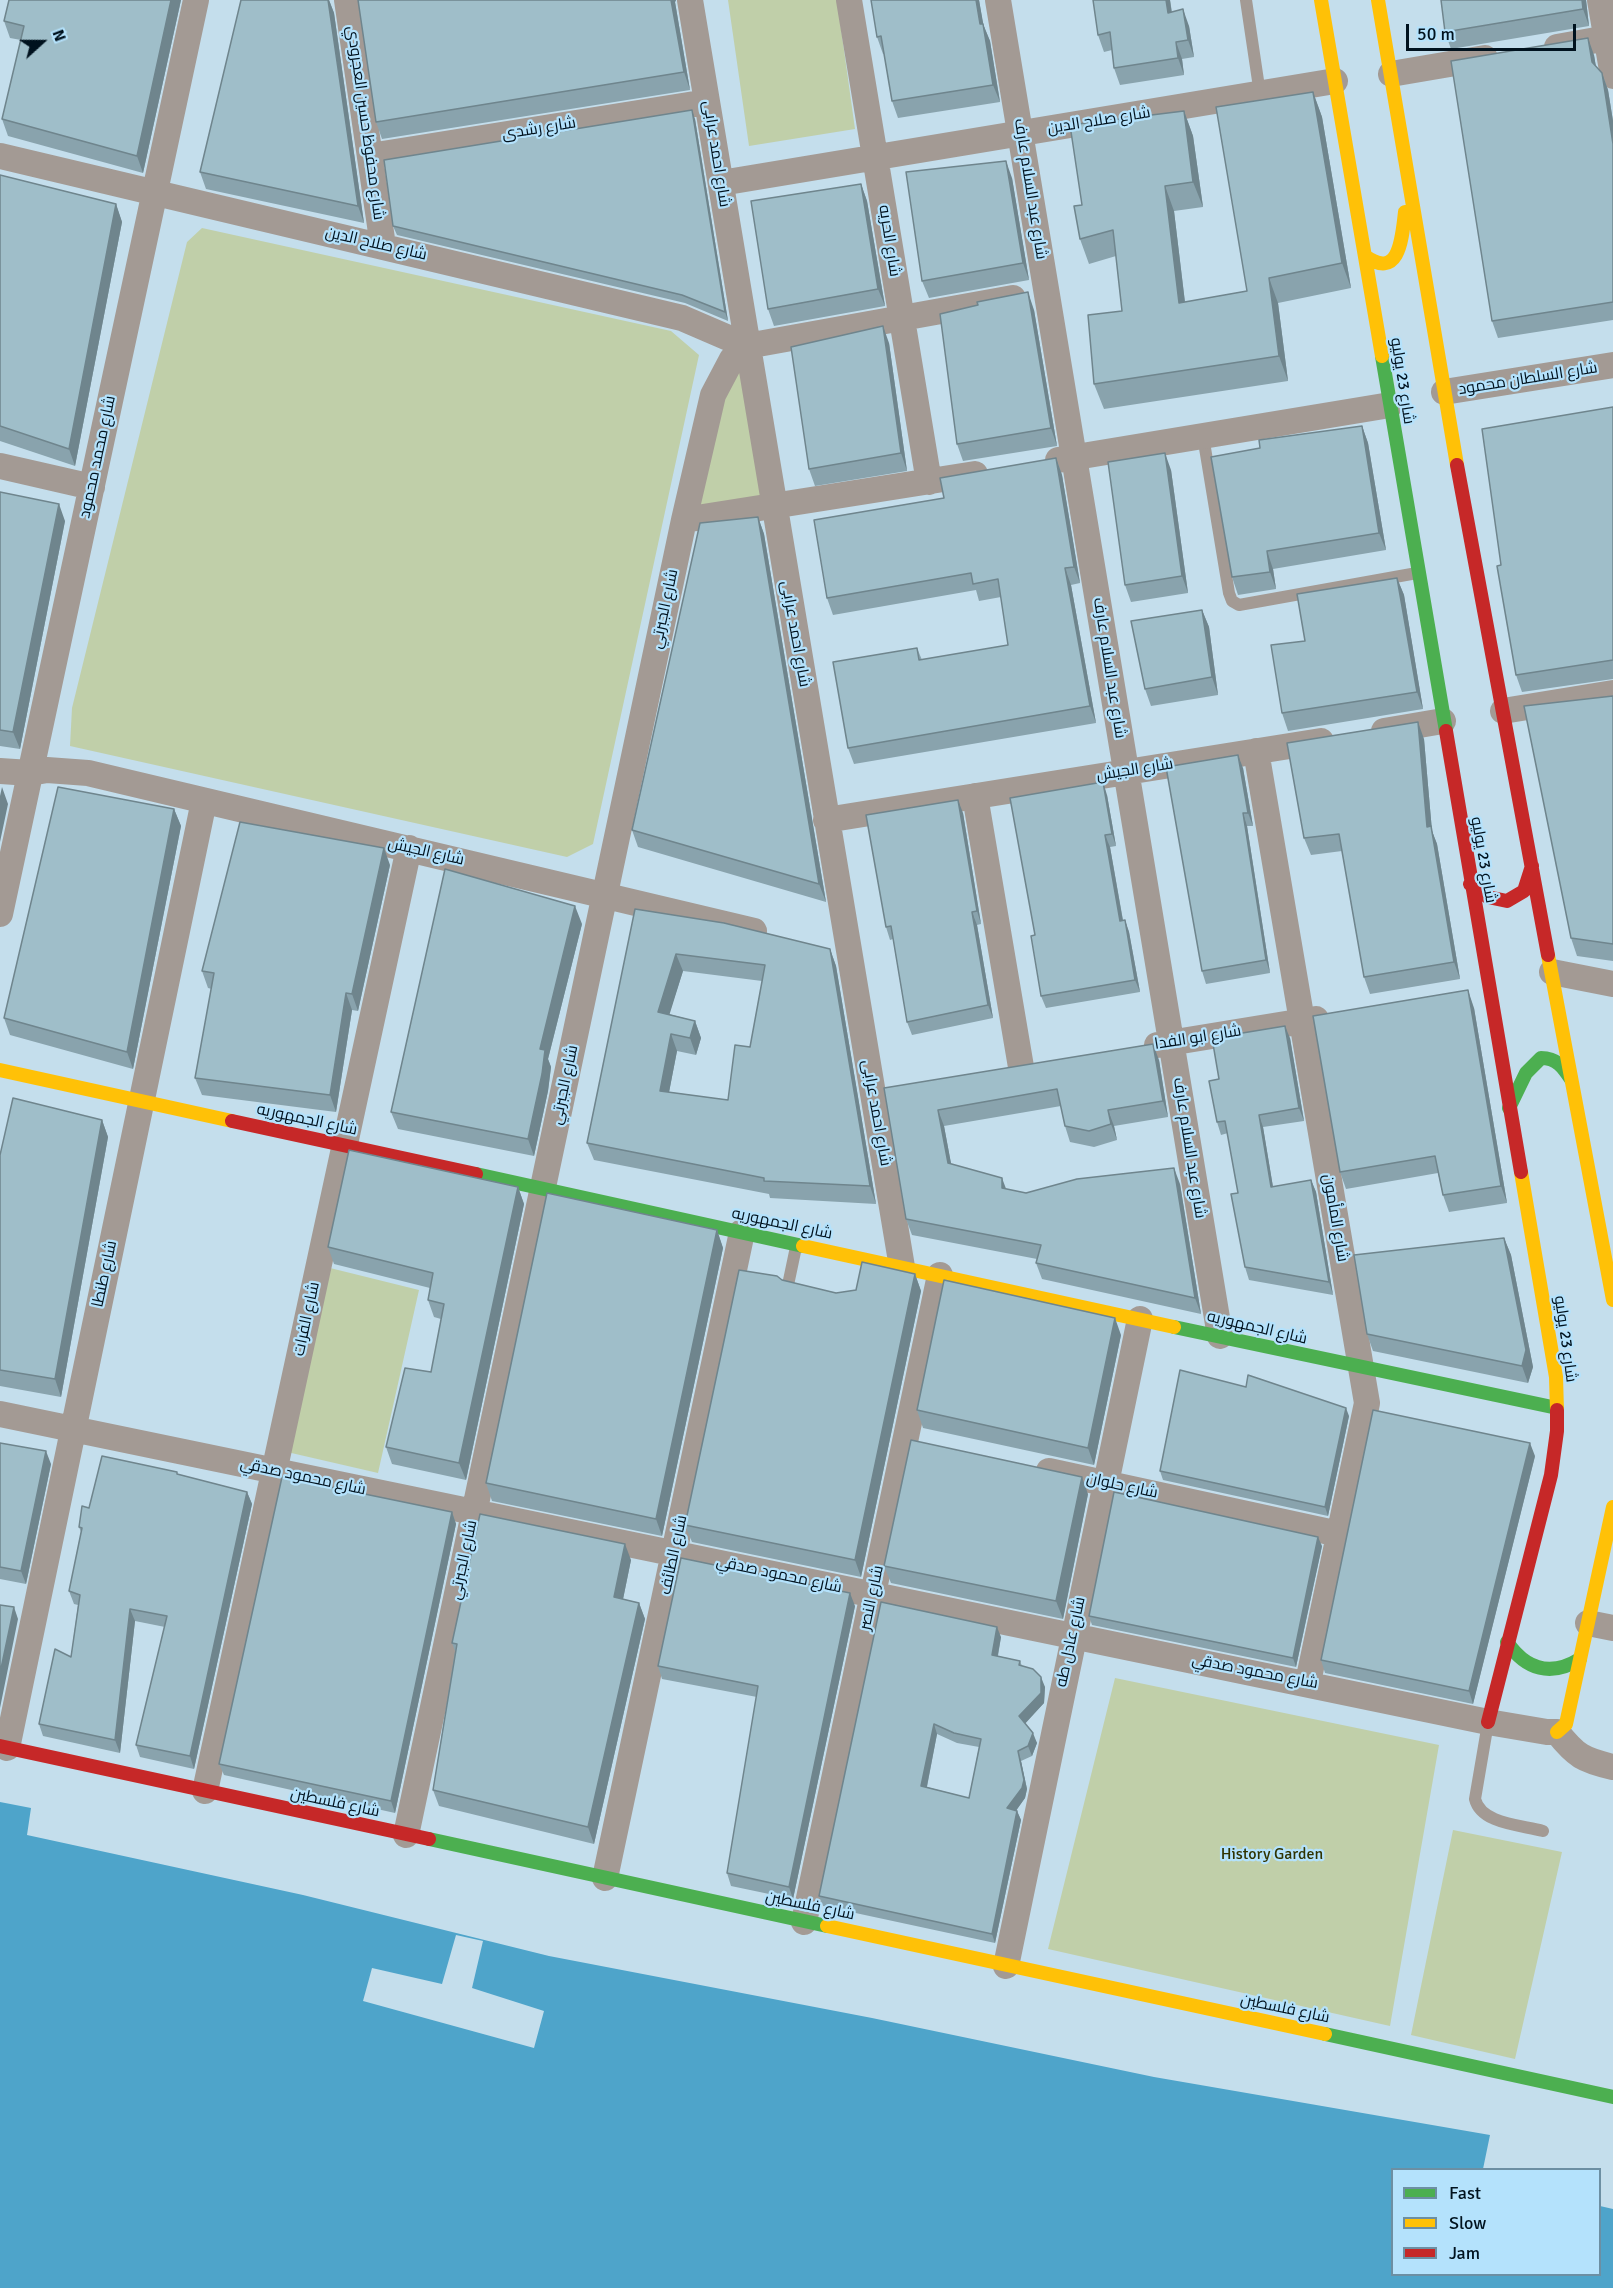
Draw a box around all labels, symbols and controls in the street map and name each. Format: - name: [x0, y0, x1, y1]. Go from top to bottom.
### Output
- north arrow: [12, 12, 72, 72]
- scale bar: [1409, 12, 1578, 50]
- text: 50 m: [1417, 23, 1455, 45]
- street label: شارع محفوظ حسين العجرودي: [342, 25, 388, 221]
- text: N: [47, 27, 70, 44]
- street label: شارع احمد عرابى: [698, 99, 734, 209]
- street label: شارع صلاح الدين: [1046, 103, 1152, 139]
- street label: شارع رشدى: [501, 114, 577, 144]
- street label: شارع عبد السلام عارف: [1009, 117, 1051, 261]
- street label: شارع الحريه: [874, 204, 904, 278]
- street label: شارع صلاح الدين: [323, 223, 429, 265]
- street label: شارع 23 يوليو: [1386, 336, 1418, 426]
- street label: شارع السلطان محمود: [1457, 359, 1599, 399]
- street label: شارع محمد محمود: [76, 394, 120, 520]
- street label: شارع الجبرتي: [647, 567, 683, 651]
- street label: شارع احمد عرابى: [776, 579, 814, 689]
- street label: شارع عبد السلام عارف: [1088, 596, 1130, 740]
- street label: شارع الجيش: [1095, 754, 1175, 786]
- street label: شارع 23 يوليو: [1466, 815, 1500, 905]
- street label: شارع الجيش: [386, 834, 466, 870]
- street label: شارع ابو الفدا: [1153, 1022, 1243, 1054]
- street label: شارع الجبرتي: [547, 1043, 583, 1127]
- street label: شارع احمد عرابى: [857, 1058, 895, 1168]
- street label: شارع عبد السلام عارف: [1168, 1076, 1210, 1220]
- street label: شارع الجمهوريه: [255, 1100, 359, 1140]
- street label: شارع المأمون: [1318, 1173, 1352, 1263]
- street label: شارع الجمهوريه: [730, 1204, 834, 1244]
- street label: شارع طنطا: [89, 1239, 121, 1309]
- street label: شارع الفرات: [290, 1280, 324, 1358]
- street label: شارع 23 يوليو: [1549, 1294, 1581, 1384]
- street label: شارع الجمهوريه: [1205, 1307, 1309, 1349]
- street label: شارع محمود صدقي: [238, 1454, 368, 1500]
- street label: شارع حلوان: [1085, 1469, 1159, 1503]
- street label: شارع الطائف: [656, 1513, 692, 1597]
- street label: شارع الجبرتي: [446, 1518, 482, 1602]
- street label: شارع محمود صدقي: [714, 1552, 844, 1598]
- street label: شارع النصر: [856, 1564, 888, 1632]
- street label: شارع عادل طه: [1052, 1595, 1090, 1689]
- street label: شارع محمود صدقي: [1190, 1650, 1320, 1694]
- street label: شارع فلسطين: [289, 1784, 381, 1822]
- park label: History Garden: [1221, 1845, 1323, 1865]
- street label: شارع فلسطين: [764, 1887, 856, 1925]
- street label: شارع فلسطين: [1239, 1990, 1331, 2028]
- legend: [1391, 2168, 1601, 2276]
- text: Fast: [1449, 2182, 1481, 2204]
- text: Slow: [1449, 2212, 1486, 2234]
- text: Jam: [1449, 2242, 1480, 2264]

